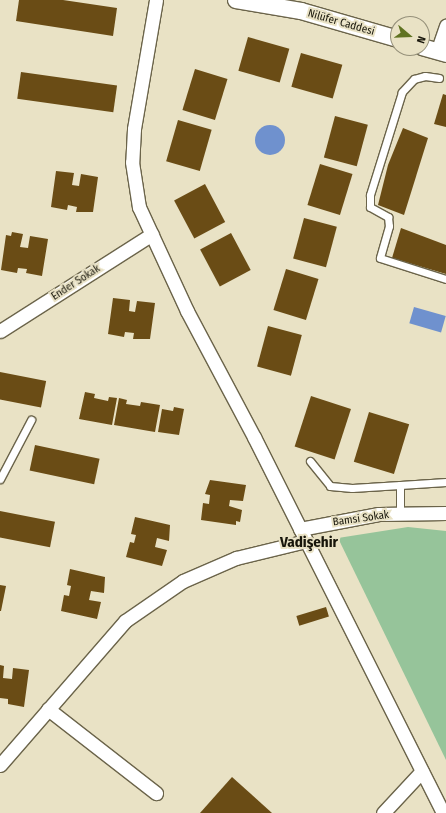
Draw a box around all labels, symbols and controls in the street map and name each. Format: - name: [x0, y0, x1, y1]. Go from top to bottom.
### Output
- street label: Nilüfer Caddesi: [306, 7, 376, 39]
- north arrow: [390, 16, 430, 56]
- text: N: [414, 35, 428, 45]
- street label: Ender Sokak: [49, 262, 103, 304]
- street label: Bamsi Sokak: [332, 509, 390, 529]
- district label: Vadişehir: [280, 534, 338, 552]

